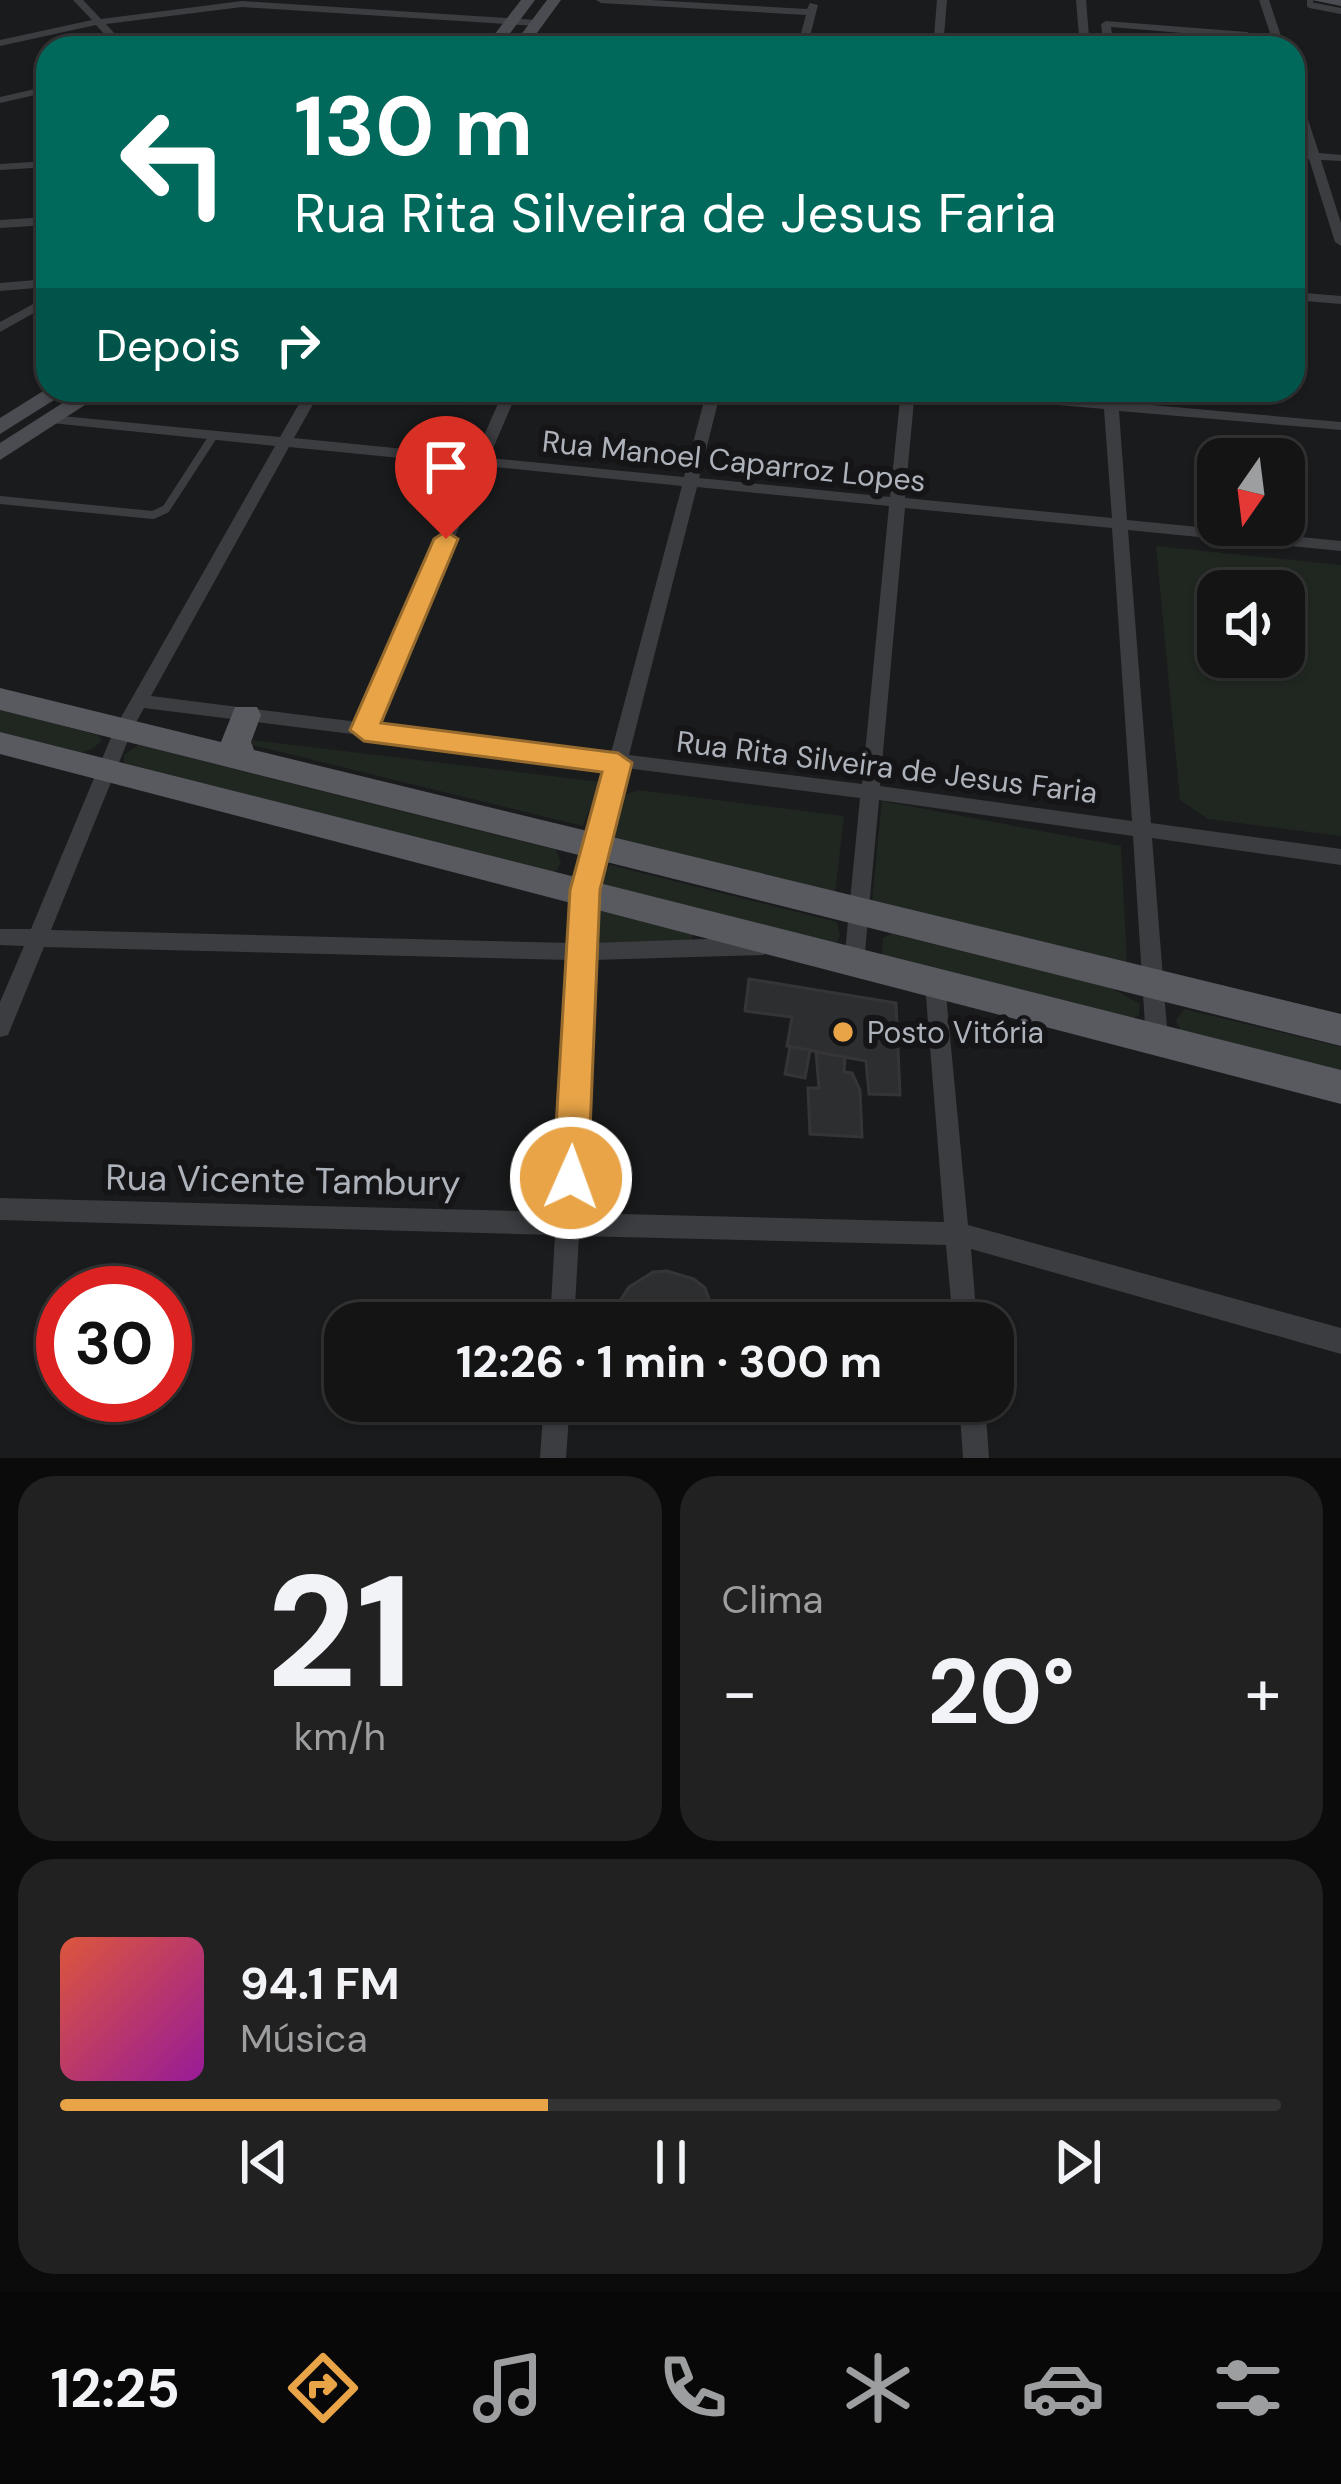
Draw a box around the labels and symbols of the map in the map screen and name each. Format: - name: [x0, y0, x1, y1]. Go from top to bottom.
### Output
- pin: [395, 416, 497, 539]
- street label: Rua Manoel Caparroz Lopes: [540, 421, 928, 501]
- north arrow: [1197, 438, 1305, 546]
- street label: Rua Rita Silveira de Jesus Faria: [674, 722, 1100, 812]
- place label: Posto Vitória: [867, 1013, 1044, 1052]
- marker: Posto Vitória: [830, 1019, 856, 1045]
- position arrow: [508, 1115, 634, 1241]
- street label: Rua Vicente Tambury: [105, 1153, 461, 1207]
- speed limit sign: 30: [36, 1266, 192, 1422]

